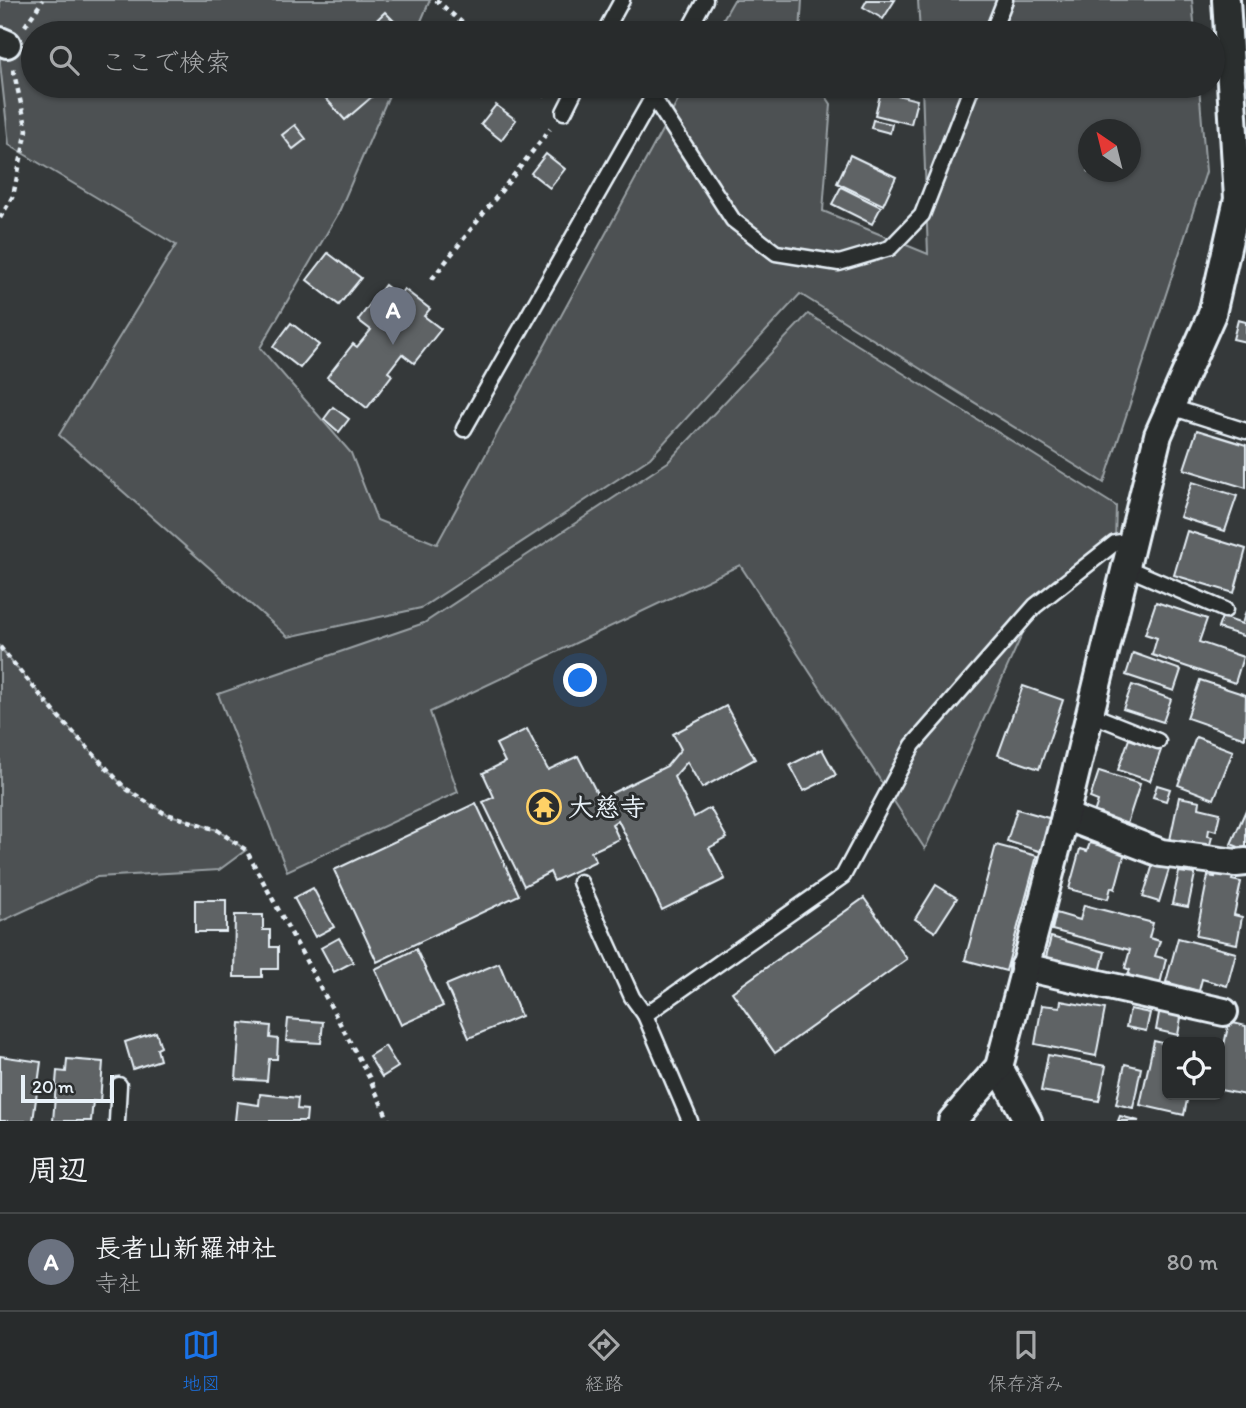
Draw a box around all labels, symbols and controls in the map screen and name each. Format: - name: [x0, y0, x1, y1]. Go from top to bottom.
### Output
- search box: [21, 21, 1225, 98]
- icon: search: [45, 41, 83, 79]
- text: ここで検索: [101, 46, 231, 78]
- north arrow: [1078, 119, 1141, 182]
- pin: A: [370, 287, 416, 345]
- your location: [563, 663, 597, 697]
- temple icon: 大慈寺: [525, 788, 563, 826]
- place label: 大慈寺: [568, 791, 646, 823]
- map controls: [1162, 1037, 1225, 1100]
- button: locate: [1162, 1037, 1225, 1100]
- scale bar: [21, 1072, 114, 1104]
- text: 20 m: [32, 1075, 74, 1098]
- text: 周辺: [28, 1151, 88, 1188]
- text: 長者山新羅神社: [95, 1232, 277, 1264]
- text: A: [44, 1248, 58, 1276]
- text: 80 m: [1167, 1248, 1218, 1276]
- text: 寺社: [95, 1269, 141, 1297]
- tab: 地図: [182, 1326, 220, 1395]
- tab: 経路: [585, 1326, 623, 1395]
- tab: 保存済み: [988, 1326, 1064, 1395]

